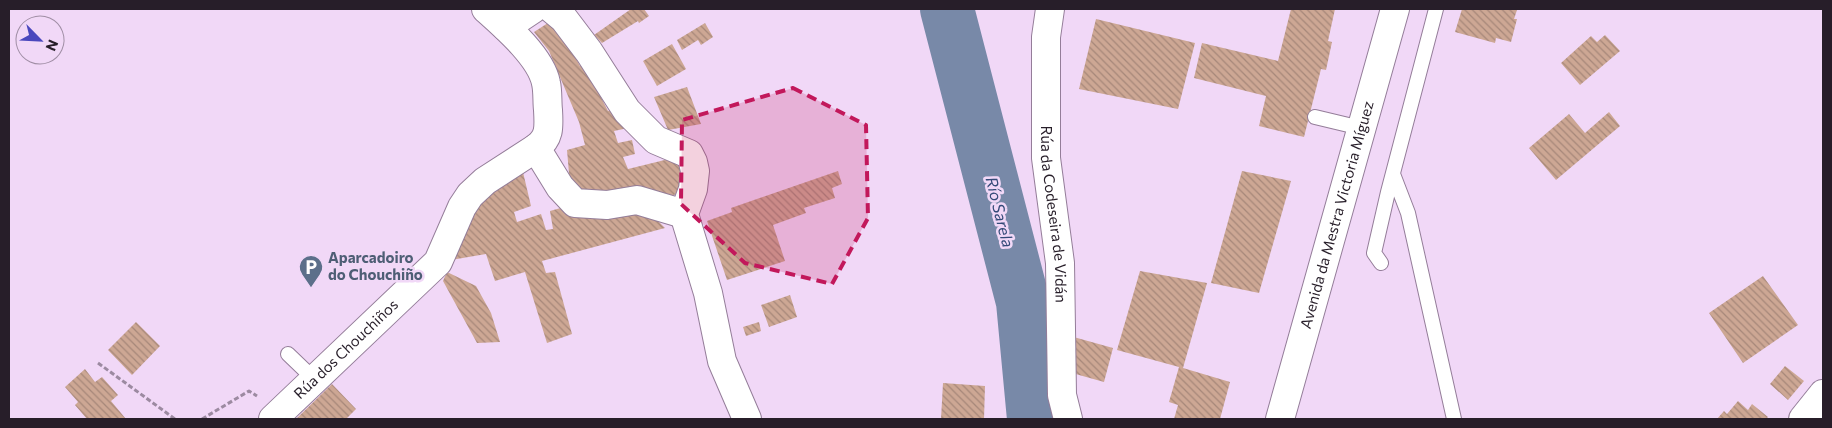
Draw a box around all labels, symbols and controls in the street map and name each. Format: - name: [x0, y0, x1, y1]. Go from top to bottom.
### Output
- north arrow: [15, 15, 65, 65]
- text: N: [42, 37, 62, 54]
- street label: Avenida da Mestra Victoria Míguez: [1296, 99, 1377, 330]
- street label: Rúa da Codeseira de Vidán: [1038, 126, 1071, 303]
- water label: Río Sarela: [983, 175, 1018, 249]
- place label: Aparcadoiro do Chouchiño: [328, 248, 423, 283]
- parking icon: Aparcadoiro do Chouchiño: [298, 254, 324, 288]
- street label: Rúa dos Chouchiños: [290, 295, 401, 402]

